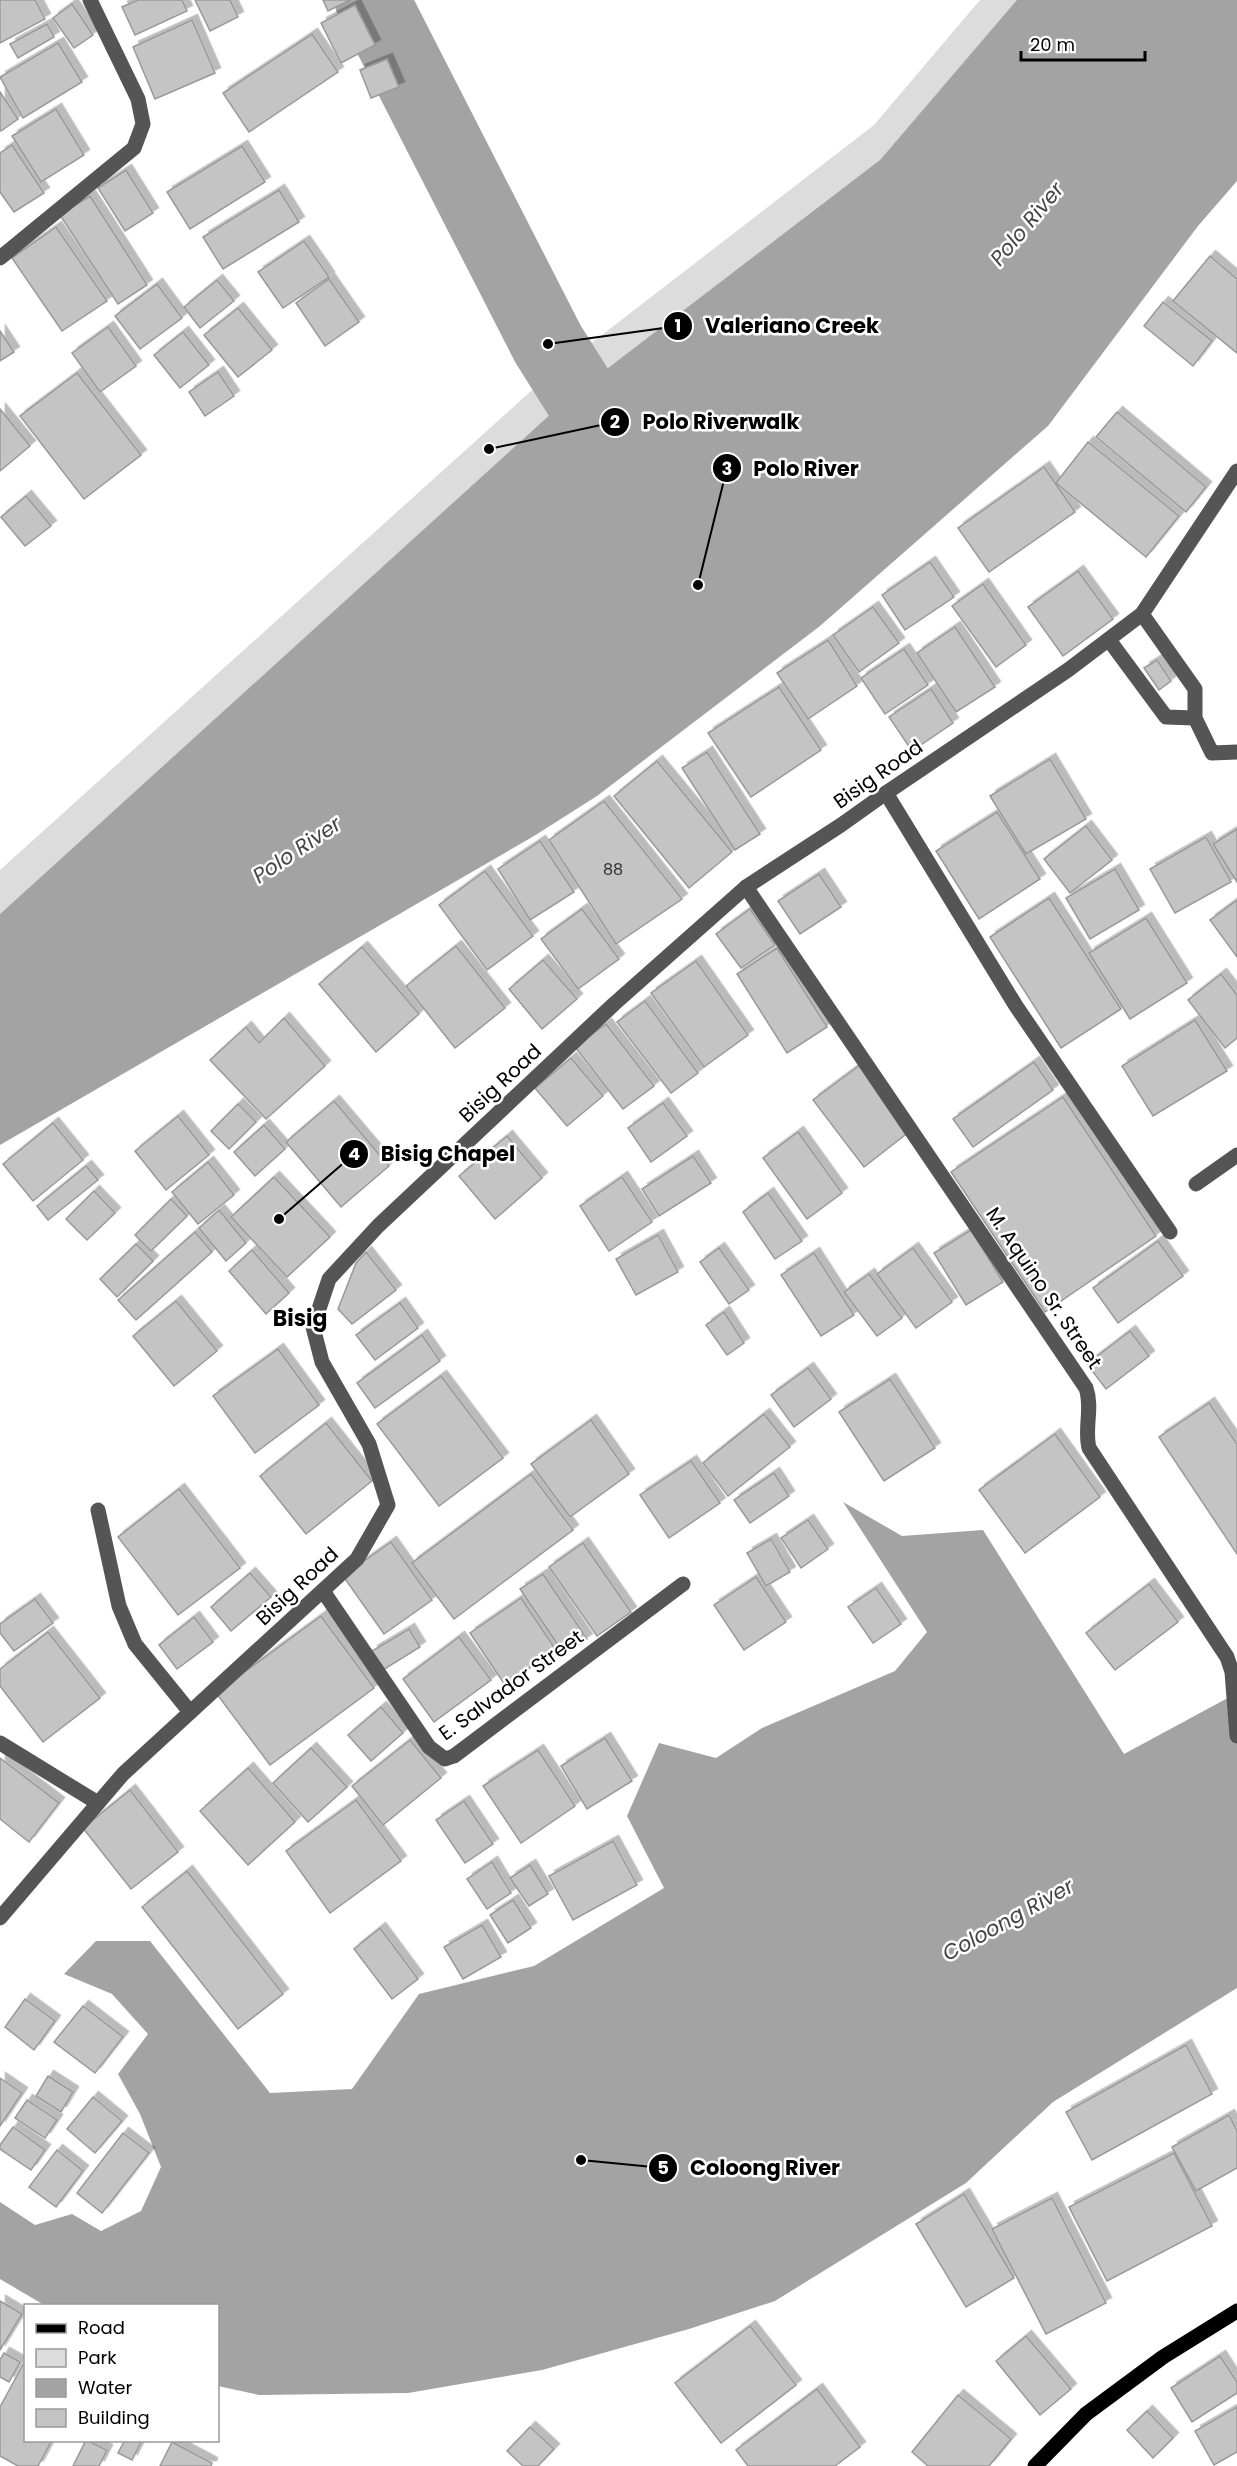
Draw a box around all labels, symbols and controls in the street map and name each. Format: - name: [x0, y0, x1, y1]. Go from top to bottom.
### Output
- scale bar: [1021, 24, 1146, 62]
- text: 20 m: [1030, 32, 1075, 57]
- water label: Polo River: [983, 175, 1071, 272]
- callout: Valeriano Creek: [663, 306, 891, 345]
- text: Valeriano Creek: [705, 311, 879, 340]
- text: 1: [675, 313, 681, 338]
- callout: Polo Riverwalk: [600, 402, 811, 441]
- text: Polo Riverwalk: [642, 407, 800, 436]
- text: 2: [610, 409, 620, 434]
- callout: Polo River: [712, 449, 871, 488]
- text: Polo River: [753, 454, 859, 483]
- text: 3: [722, 456, 732, 481]
- street label: Bisig Road: [828, 733, 928, 815]
- water label: Polo River: [247, 809, 348, 890]
- house number: 88: [603, 858, 623, 881]
- street label: Bisig Road: [453, 1037, 547, 1129]
- callout: Bisig Chapel: [339, 1134, 527, 1173]
- text: Bisig Chapel: [381, 1139, 515, 1168]
- text: 4: [348, 1141, 360, 1166]
- street label: M. Aquino Sr. Street: [979, 1202, 1109, 1374]
- district label: Bisig: [273, 1303, 327, 1334]
- street label: Bisig Road: [250, 1540, 344, 1632]
- street label: E. Salvador Street: [433, 1623, 589, 1747]
- water label: Coloong River: [937, 1871, 1080, 1968]
- callout: Coloong River: [648, 2148, 852, 2187]
- text: Coloong River: [690, 2153, 840, 2182]
- text: 5: [657, 2155, 669, 2180]
- legend: [24, 2304, 219, 2442]
- text: Road: [78, 2315, 125, 2340]
- text: Park: [78, 2345, 117, 2370]
- text: Water: [78, 2375, 132, 2400]
- text: Building: [78, 2405, 150, 2430]

